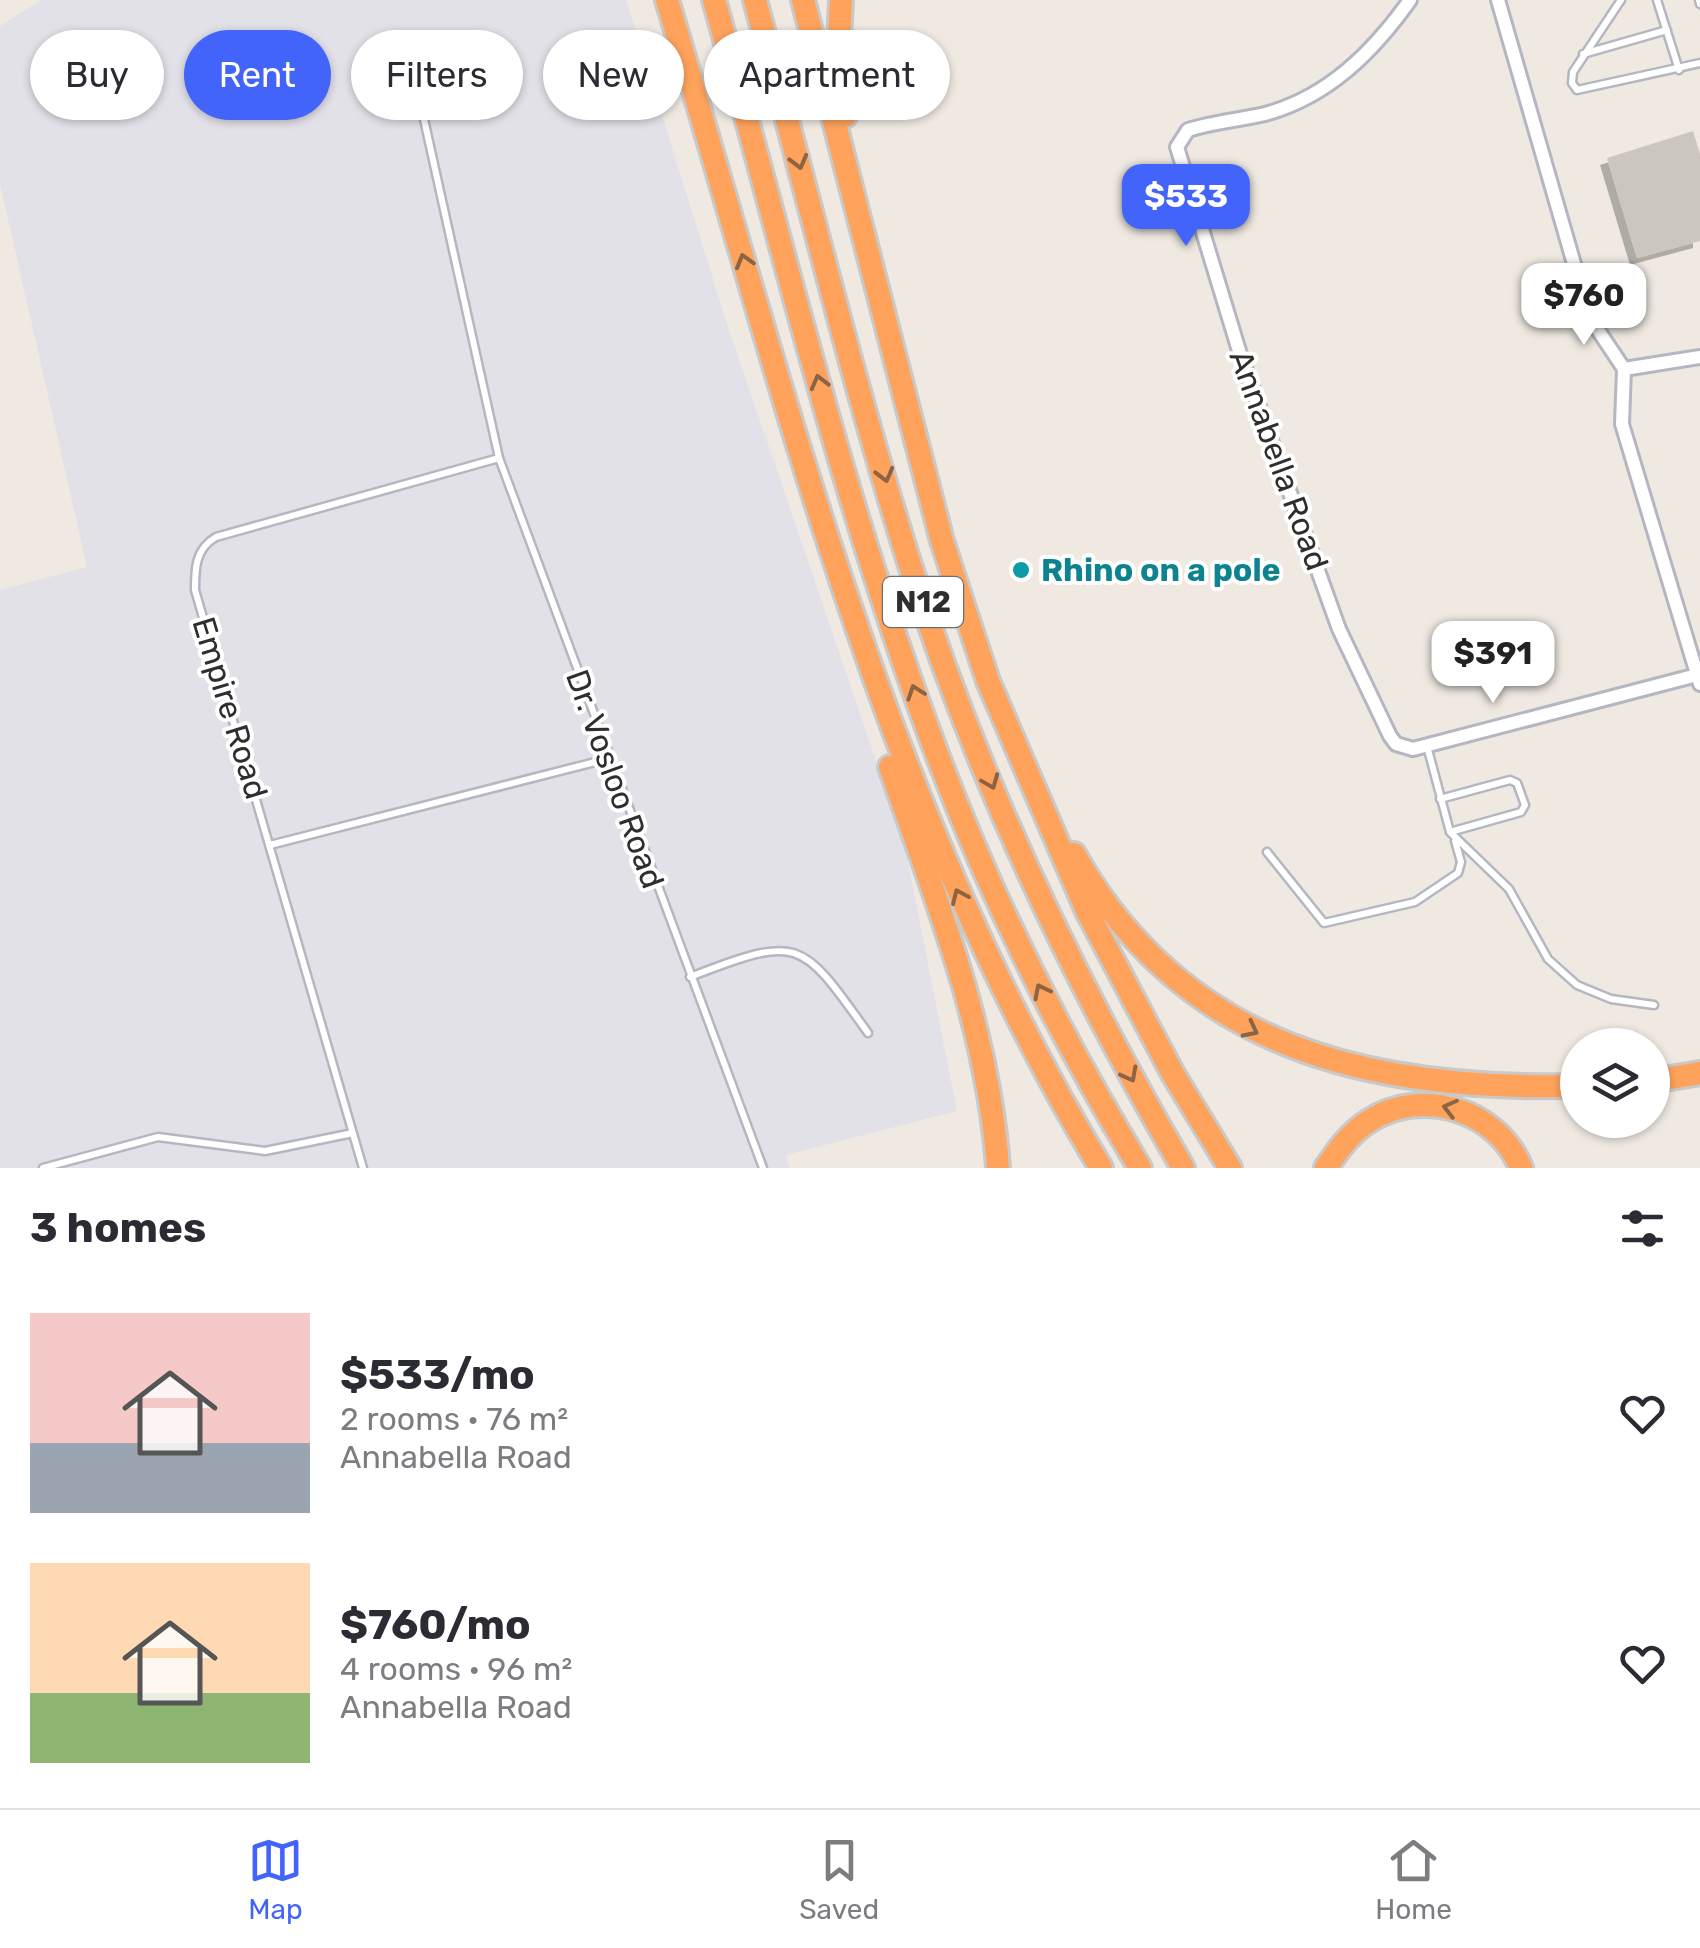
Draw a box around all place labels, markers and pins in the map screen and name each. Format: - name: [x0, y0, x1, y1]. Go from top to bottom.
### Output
- pin: $533: [1127, 164, 1245, 249]
- pin: $760: [1525, 263, 1643, 348]
- place label: Rhino on a pole: [1041, 551, 1281, 589]
- marker: Rhino on a pole: [1010, 559, 1032, 581]
- pin: $391: [1434, 621, 1552, 706]

